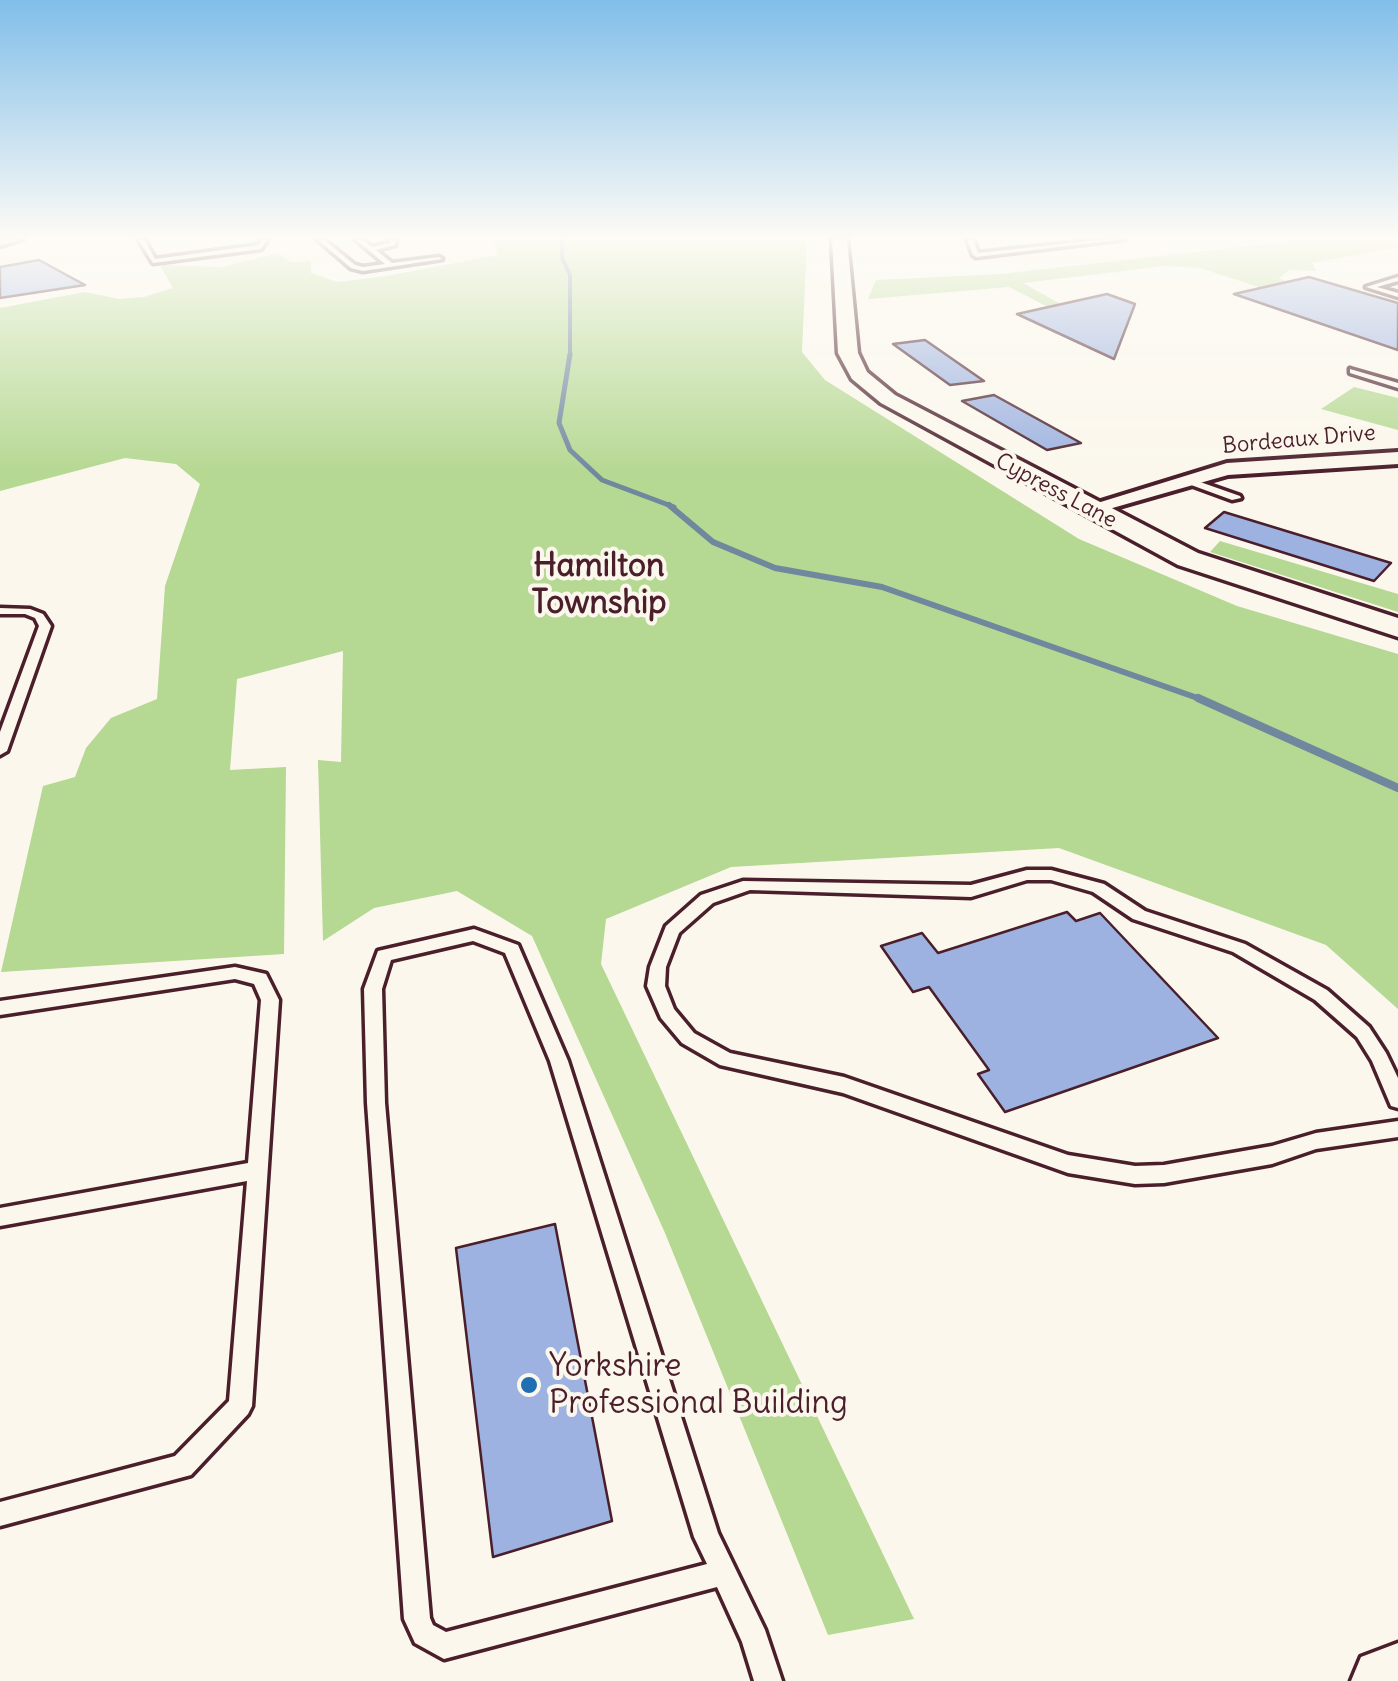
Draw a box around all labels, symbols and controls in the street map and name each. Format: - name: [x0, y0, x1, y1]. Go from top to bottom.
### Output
- street label: Bordeaux Drive: [1221, 420, 1377, 460]
- street label: Cypress Lane: [991, 448, 1121, 534]
- district label: Hamilton Township: [532, 548, 666, 623]
- place label: Yorkshire Professional Building: [549, 1348, 848, 1423]
- marker: Yorkshire Professional Building: [518, 1374, 540, 1396]

